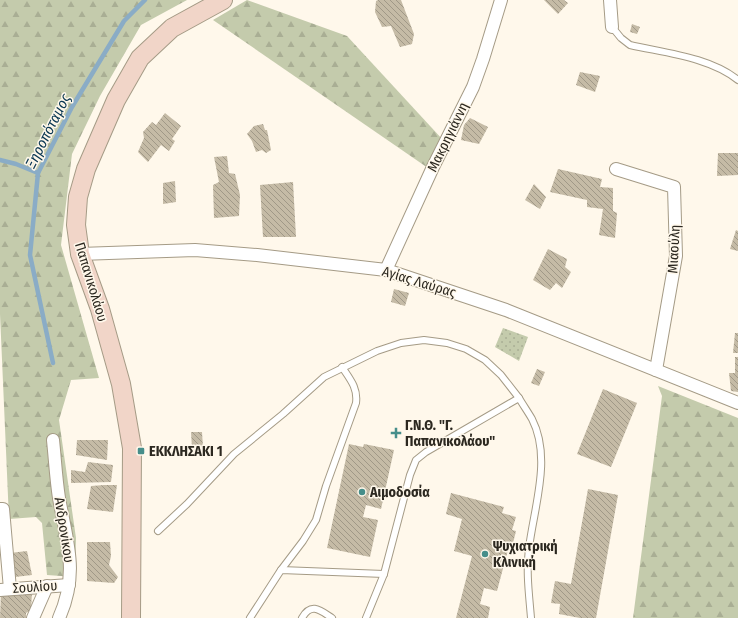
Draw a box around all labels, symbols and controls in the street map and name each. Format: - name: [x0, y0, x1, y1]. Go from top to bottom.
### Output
- water label: Ξηροπόταμος: [22, 90, 75, 171]
- street label: Μακρηγιάννη: [424, 99, 472, 175]
- street label: Μιαούλη: [664, 224, 684, 274]
- street label: Παπανικολάου: [71, 240, 111, 324]
- street label: Αγίας Λαύρας: [380, 263, 458, 301]
- place label: Γ.Ν.Θ. "Γ. Παπανικολάου": [405, 417, 495, 450]
- marker: Γ.Ν.Θ. "Γ. Παπανικολάου": [390, 427, 402, 439]
- place label: ΕΚΚΛΗΣΑΚΙ 1: [149, 443, 223, 460]
- marker: ΕΚΚΛΗΣΑΚΙ 1: [136, 446, 146, 456]
- place label: Αιμοδοσία: [369, 484, 430, 501]
- marker: Αιμοδοσία: [357, 487, 367, 497]
- street label: Ανδρονίκου: [50, 496, 78, 564]
- place label: Ψυχιατρική Κλινική: [493, 538, 558, 571]
- marker: Ψυχιατρική Κλινική: [480, 549, 490, 559]
- street label: Σουλίου: [12, 577, 58, 597]

